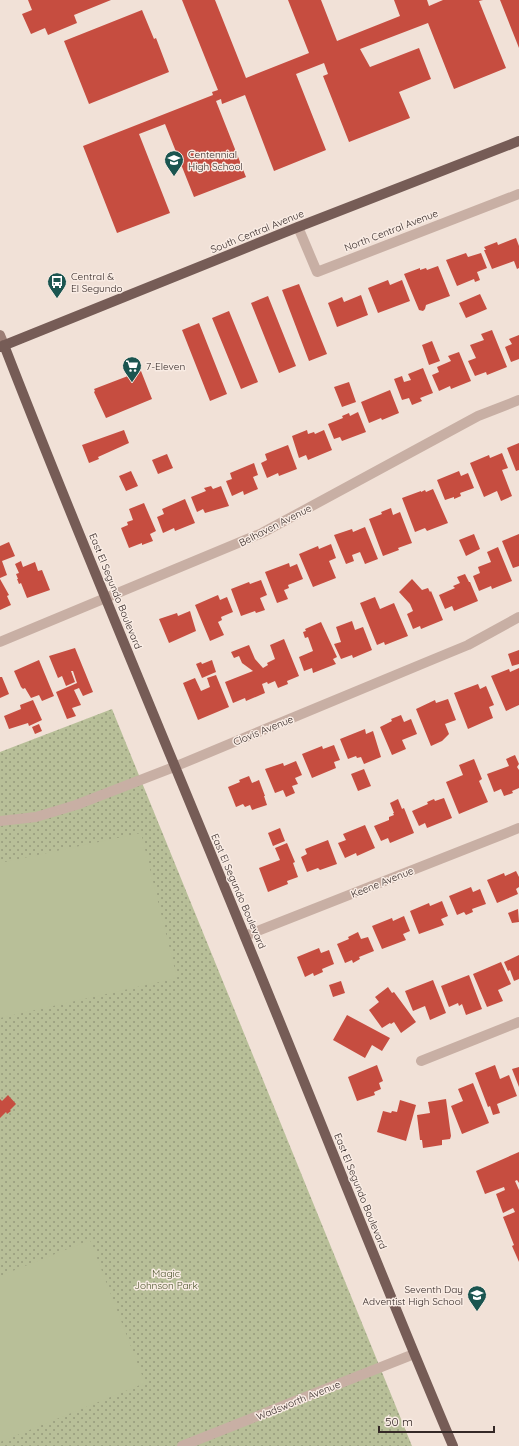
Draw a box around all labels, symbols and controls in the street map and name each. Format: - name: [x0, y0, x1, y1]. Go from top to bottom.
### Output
- place label: Centennial High School: [188, 148, 243, 173]
- school or university icon: Centennial High School: [163, 149, 185, 177]
- street label: North Central Avenue: [342, 206, 440, 254]
- street label: South Central Avenue: [209, 207, 306, 256]
- place label: Central & El Segundo: [71, 270, 123, 295]
- bus stop icon: Central & El Segundo: [46, 271, 68, 299]
- supermarket icon: 7-Eleven: [121, 355, 143, 383]
- place label: 7-Eleven: [146, 360, 185, 373]
- street label: Belhaven Avenue: [237, 501, 314, 549]
- street label: East El Segundo Boulevard: [86, 531, 145, 651]
- street label: Clovis Avenue: [231, 712, 296, 748]
- street label: East El Segundo Boulevard: [208, 832, 269, 951]
- street label: Keene Avenue: [349, 864, 416, 901]
- street label: East El Segundo Boulevard: [331, 1131, 390, 1251]
- park label: Magic Johnson Park: [134, 1267, 198, 1292]
- place label: Seventh Day Adventist High School: [363, 1283, 463, 1308]
- school or university icon: Seventh Day Adventist High School: [466, 1284, 488, 1312]
- street label: Wadsworth Avenue: [254, 1377, 343, 1423]
- scale bar: [379, 1408, 494, 1434]
- text: 50 m: [385, 1414, 413, 1429]

